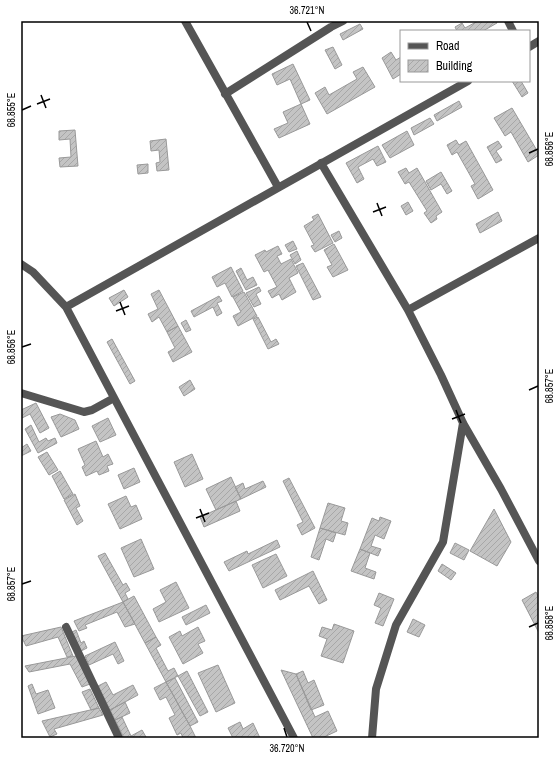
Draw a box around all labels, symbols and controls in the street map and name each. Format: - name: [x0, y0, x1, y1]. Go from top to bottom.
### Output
- text: 36.721°N: [290, 4, 325, 17]
- legend: [400, 30, 530, 82]
- text: Road: [436, 38, 460, 54]
- text: Building: [436, 58, 473, 74]
- text: 68.855°E: [5, 93, 18, 127]
- text: 68.856°E: [543, 132, 556, 166]
- text: 68.856°E: [5, 330, 18, 364]
- text: 68.857°E: [543, 369, 556, 403]
- text: 68.857°E: [5, 567, 18, 601]
- text: 68.858°E: [543, 606, 556, 640]
- text: 36.720°N: [270, 742, 305, 755]

